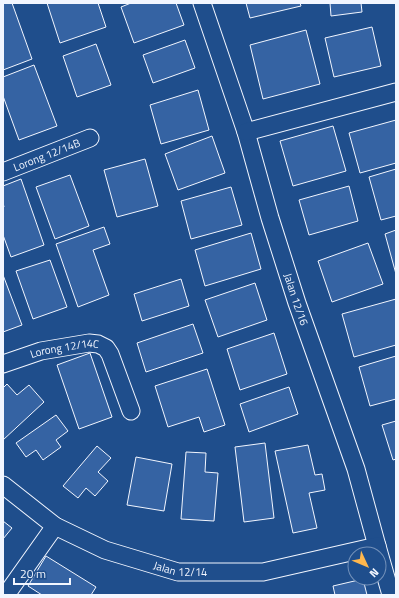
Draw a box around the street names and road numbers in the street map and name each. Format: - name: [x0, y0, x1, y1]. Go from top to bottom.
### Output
- street label: Lorong 12/14B: [11, 135, 83, 175]
- street label: Jalan 12/16: [280, 271, 312, 328]
- street label: Lorong 12/14C: [28, 335, 100, 362]
- street label: Jalan 12/14: [152, 557, 207, 580]

